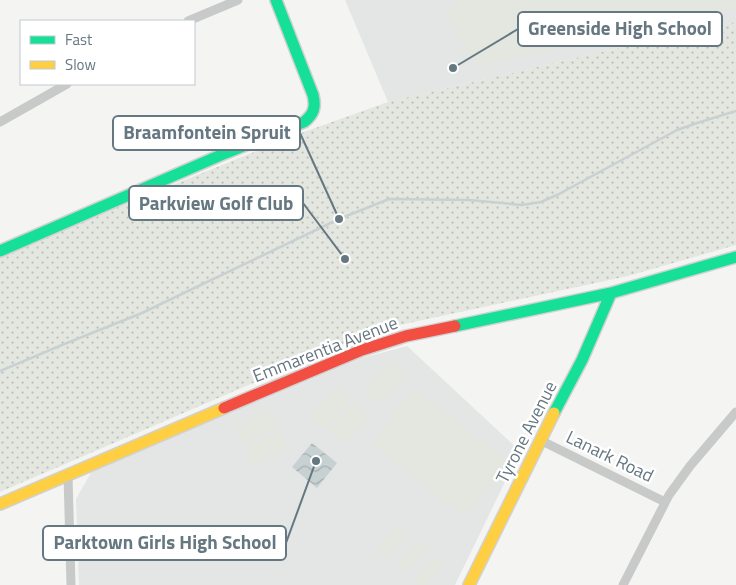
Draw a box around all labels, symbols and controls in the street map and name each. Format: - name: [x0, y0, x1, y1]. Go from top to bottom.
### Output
- callout: Greenside High School: [518, 12, 722, 46]
- text: Greenside High School: [528, 13, 712, 42]
- legend: [20, 20, 195, 85]
- text: Fast: [65, 28, 93, 51]
- text: Slow: [65, 53, 96, 76]
- callout: Braamfontein Spruit: [113, 116, 300, 150]
- text: Braamfontein Spruit: [123, 117, 291, 146]
- callout: Parkview Golf Club: [129, 186, 303, 220]
- text: Parkview Golf Club: [139, 188, 293, 217]
- street label: Emmarentia Avenue: [249, 309, 401, 389]
- street label: Tyrone Avenue: [489, 376, 563, 488]
- street label: Lanark Road: [562, 423, 658, 489]
- callout: Parktown Girls High School: [43, 526, 286, 560]
- text: Parktown Girls High School: [53, 527, 277, 556]

